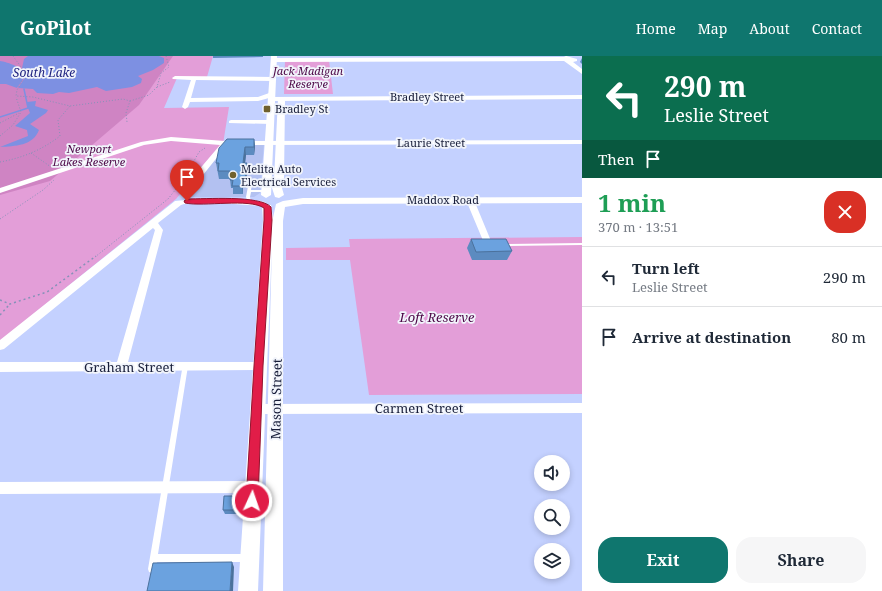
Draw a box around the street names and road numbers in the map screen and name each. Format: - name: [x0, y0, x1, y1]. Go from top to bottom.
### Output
- street label: Bradley Street: [390, 89, 464, 104]
- street label: Laurie Street: [397, 135, 465, 150]
- street label: Maddox Road: [407, 192, 479, 207]
- street label: Graham Street: [84, 358, 174, 376]
- street label: Mason Street: [266, 358, 286, 440]
- street label: Carmen Street: [375, 399, 464, 417]

